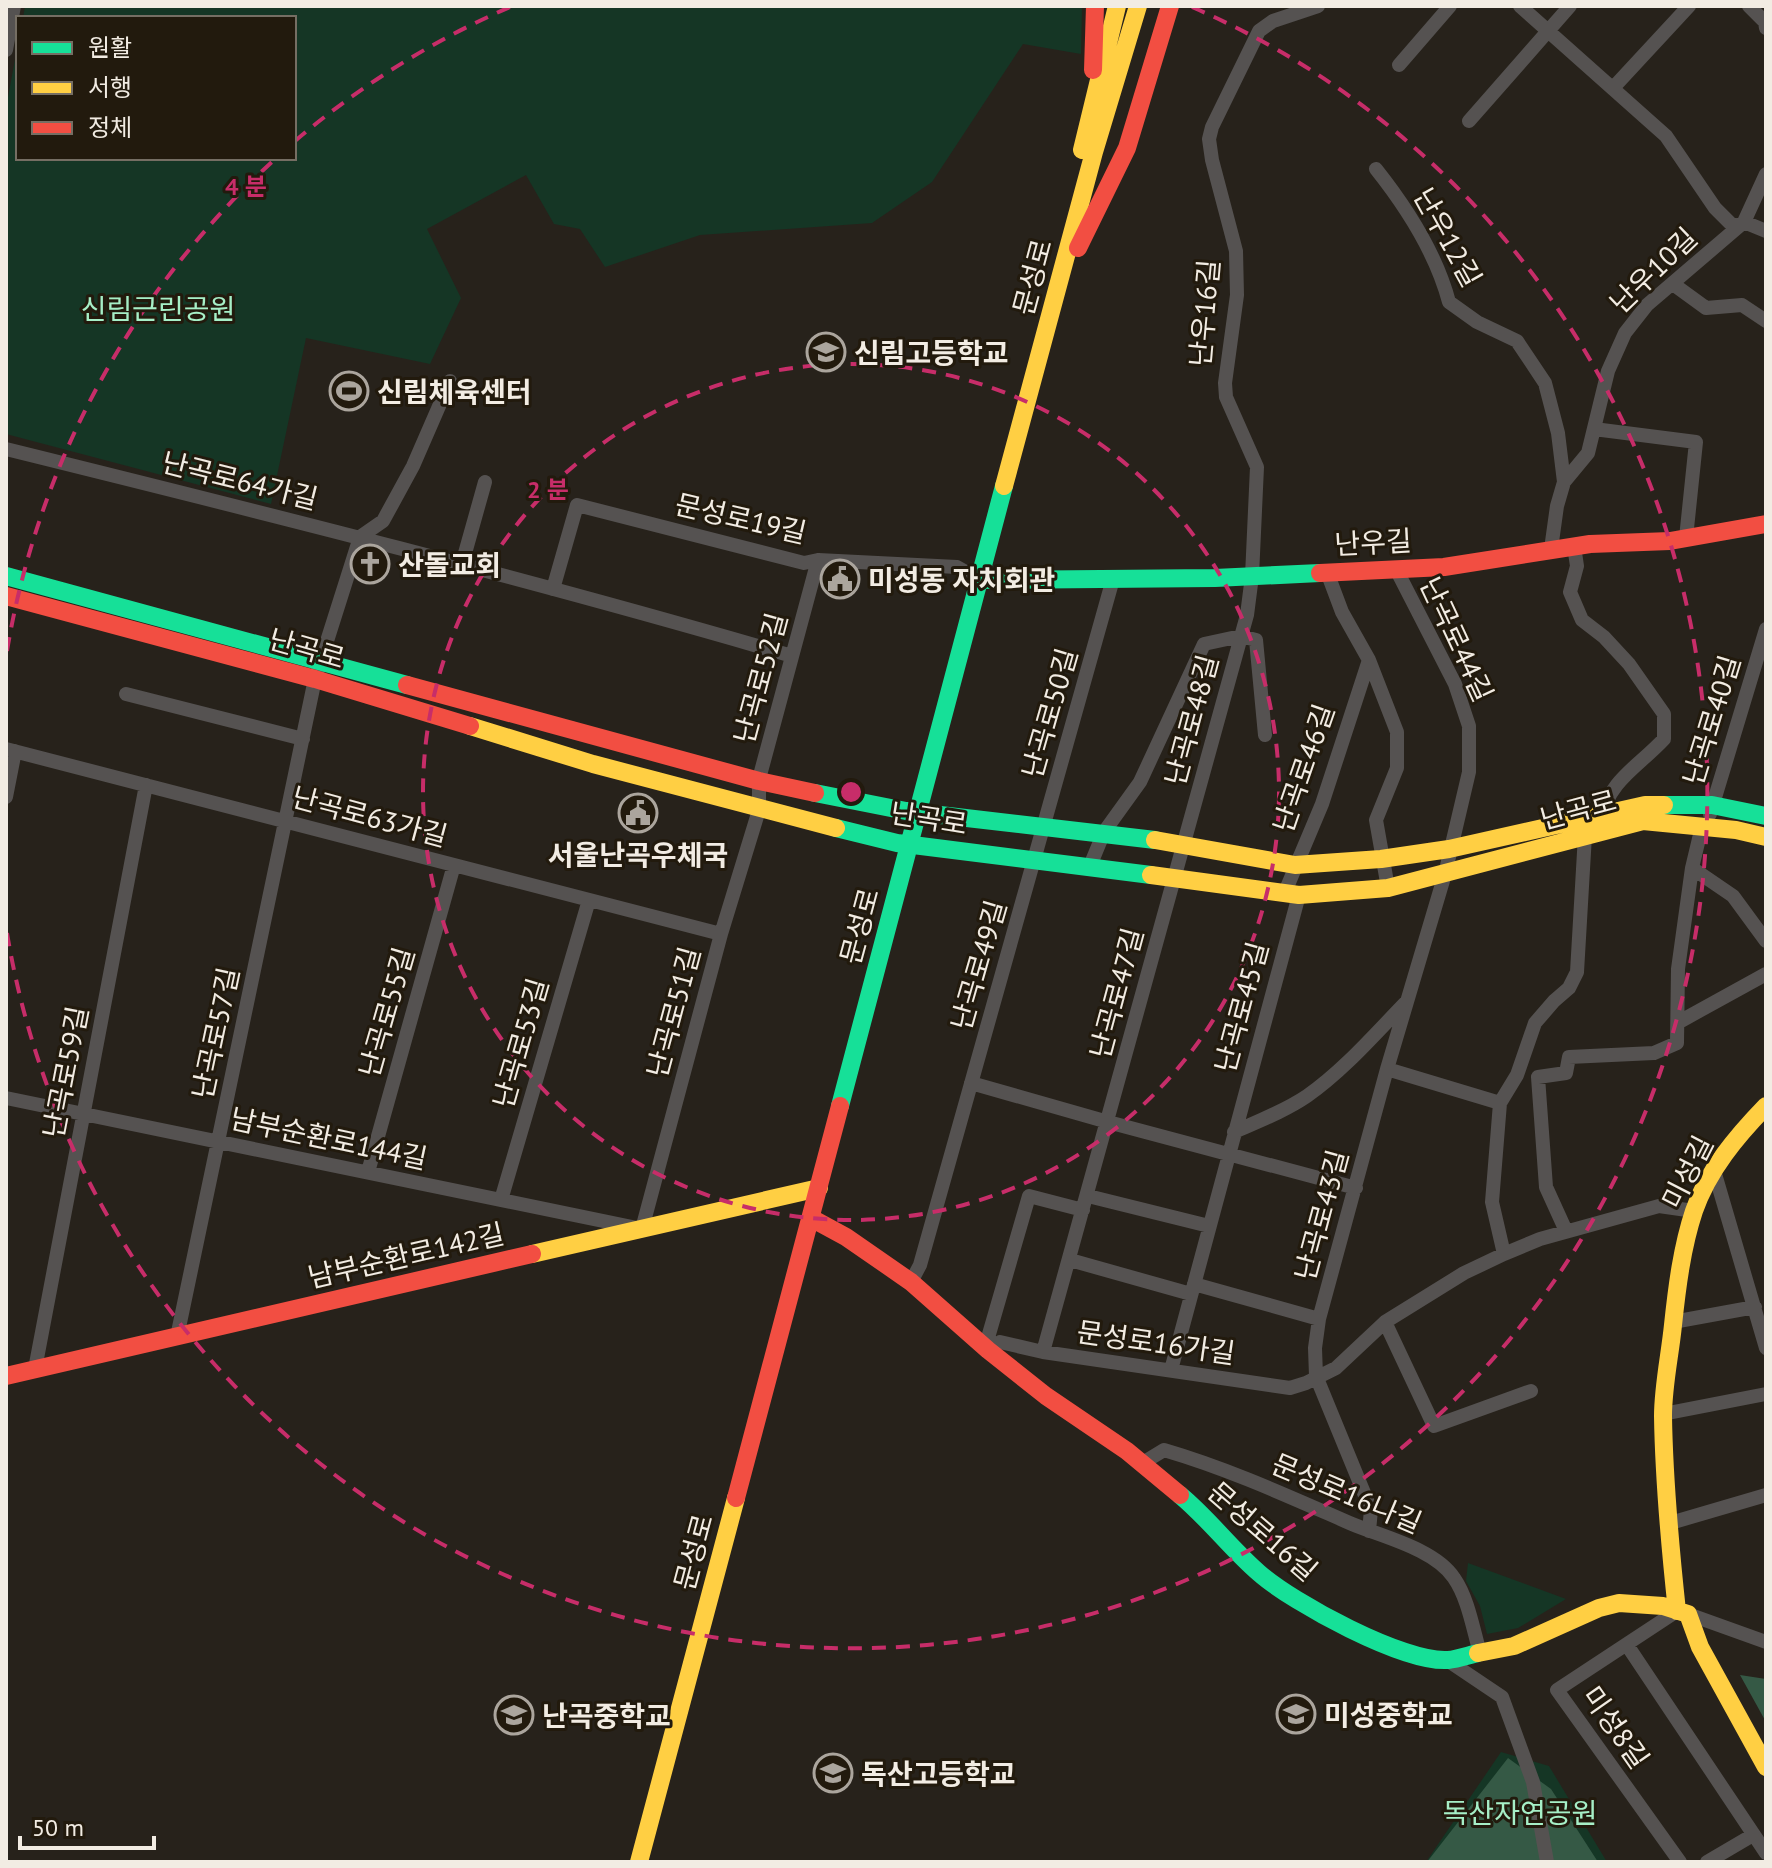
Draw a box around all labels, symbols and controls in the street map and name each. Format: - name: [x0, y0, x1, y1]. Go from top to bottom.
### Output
- legend: [16, 16, 296, 160]
- text: 원활: [88, 32, 132, 63]
- text: 서행: [88, 72, 132, 103]
- text: 정체: [88, 112, 132, 143]
- text: 4 분: [225, 171, 267, 202]
- street label: 난우12길: [1406, 181, 1490, 293]
- street label: 난우10길: [1601, 219, 1705, 321]
- street label: 문성로: [1004, 235, 1060, 319]
- street label: 난우16길: [1181, 258, 1227, 368]
- park label: 신림근린공원: [81, 290, 235, 327]
- school or university icon: 신림고등학교: [805, 331, 847, 373]
- place label: 신림고등학교: [854, 334, 1009, 371]
- sports icon: 신림체육센터: [328, 370, 370, 412]
- place label: 신림체육센터: [377, 373, 532, 410]
- street label: 난곡로64가길: [158, 443, 322, 517]
- text: 2 분: [527, 474, 569, 505]
- street label: 문성로19길: [672, 485, 810, 551]
- street label: 난우길: [1333, 522, 1413, 562]
- church icon: 산돌교회: [349, 543, 391, 585]
- place label: 산돌교회: [398, 546, 501, 583]
- public building icon: 미성동 자치회관: [819, 558, 861, 600]
- place label: 미성동 자치회관: [868, 561, 1055, 598]
- street label: 난곡로44길: [1412, 571, 1502, 707]
- street label: 난곡로52길: [725, 609, 795, 747]
- street label: 난곡로: [265, 620, 349, 676]
- street label: 난곡로50길: [1013, 644, 1085, 782]
- street label: 난곡로48길: [1156, 651, 1226, 789]
- street label: 난곡로40길: [1674, 651, 1748, 789]
- street label: 난곡로46길: [1264, 699, 1342, 837]
- street label: 난곡로63가길: [288, 778, 452, 854]
- centre of rings: [837, 778, 865, 806]
- street label: 난곡로: [1536, 781, 1620, 837]
- public building icon: 서울난곡우체국: [617, 792, 659, 834]
- street label: 난곡로: [888, 794, 970, 842]
- place label: 서울난곡우체국: [548, 836, 728, 873]
- street label: 문성로: [831, 884, 887, 968]
- street label: 난곡로49길: [942, 896, 1014, 1034]
- street label: 난곡로47길: [1081, 924, 1151, 1062]
- street label: 난곡로45길: [1206, 938, 1276, 1076]
- street label: 난곡로55길: [350, 943, 422, 1081]
- street label: 난곡로51길: [638, 943, 708, 1081]
- street label: 난곡로57길: [183, 964, 247, 1102]
- street label: 난곡로53길: [484, 974, 556, 1112]
- street label: 난곡로59길: [34, 1003, 96, 1141]
- street label: 남부순환로144길: [227, 1099, 431, 1177]
- street label: 미성길: [1653, 1129, 1721, 1215]
- street label: 난곡로43길: [1286, 1146, 1356, 1284]
- street label: 남부순환로142길: [304, 1214, 508, 1296]
- street label: 문성로16가길: [1075, 1313, 1237, 1371]
- street label: 문성로16나길: [1266, 1445, 1428, 1541]
- street label: 문성로16길: [1200, 1473, 1326, 1589]
- street label: 문성로: [665, 1510, 721, 1594]
- street label: 미성8길: [1574, 1678, 1658, 1776]
- school or university icon: 미성중학교: [1275, 1693, 1317, 1735]
- school or university icon: 난곡중학교: [493, 1694, 535, 1736]
- place label: 미성중학교: [1324, 1696, 1453, 1733]
- place label: 난곡중학교: [542, 1697, 671, 1734]
- school or university icon: 독산고등학교: [812, 1752, 854, 1794]
- place label: 독산고등학교: [861, 1755, 1016, 1792]
- park label: 독산자연공원: [1443, 1794, 1597, 1831]
- scale bar: [20, 1800, 154, 1850]
- text: 50 m: [32, 1812, 84, 1843]

